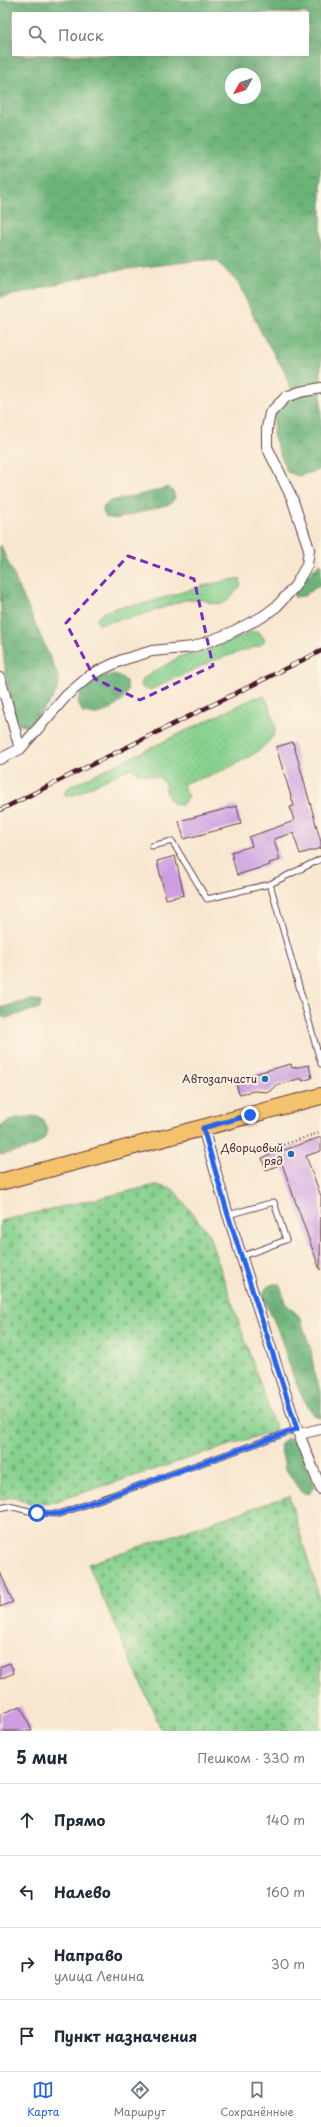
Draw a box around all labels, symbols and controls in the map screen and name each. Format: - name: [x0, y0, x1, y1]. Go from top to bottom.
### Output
- search box: [12, 12, 309, 56]
- icon: search: [26, 23, 48, 45]
- text: Поиск: [58, 23, 104, 46]
- north arrow: [225, 68, 261, 104]
- place label: Автозапчасти: [182, 1070, 257, 1087]
- marker: Автозапчасти: [260, 1074, 270, 1084]
- route end: [241, 1106, 259, 1124]
- place label: Дворцовый ряд: [220, 1139, 283, 1169]
- marker: Дворцовый ряд: [286, 1149, 296, 1159]
- route start: [28, 1504, 46, 1522]
- text: 5 мин: [16, 1744, 68, 1770]
- text: Пешком · 330 m: [197, 1748, 305, 1767]
- text: Прямо: [54, 1808, 105, 1831]
- icon: ahead: [16, 1809, 38, 1831]
- text: 140 m: [266, 1810, 305, 1829]
- text: Налево: [54, 1880, 111, 1903]
- icon: left: [16, 1881, 38, 1903]
- text: 160 m: [266, 1882, 305, 1901]
- text: Направо: [54, 1943, 123, 1966]
- icon: right: [16, 1953, 38, 1975]
- text: 30 m: [271, 1954, 305, 1973]
- text: улица Ленина: [54, 1966, 144, 1985]
- text: Пункт назначения: [54, 2024, 197, 2047]
- icon: arrive: [16, 2025, 38, 2047]
- tab: Карта: [27, 2079, 59, 2120]
- tab: Маршрут: [114, 2079, 166, 2120]
- tab: Сохранённые: [220, 2079, 294, 2120]

